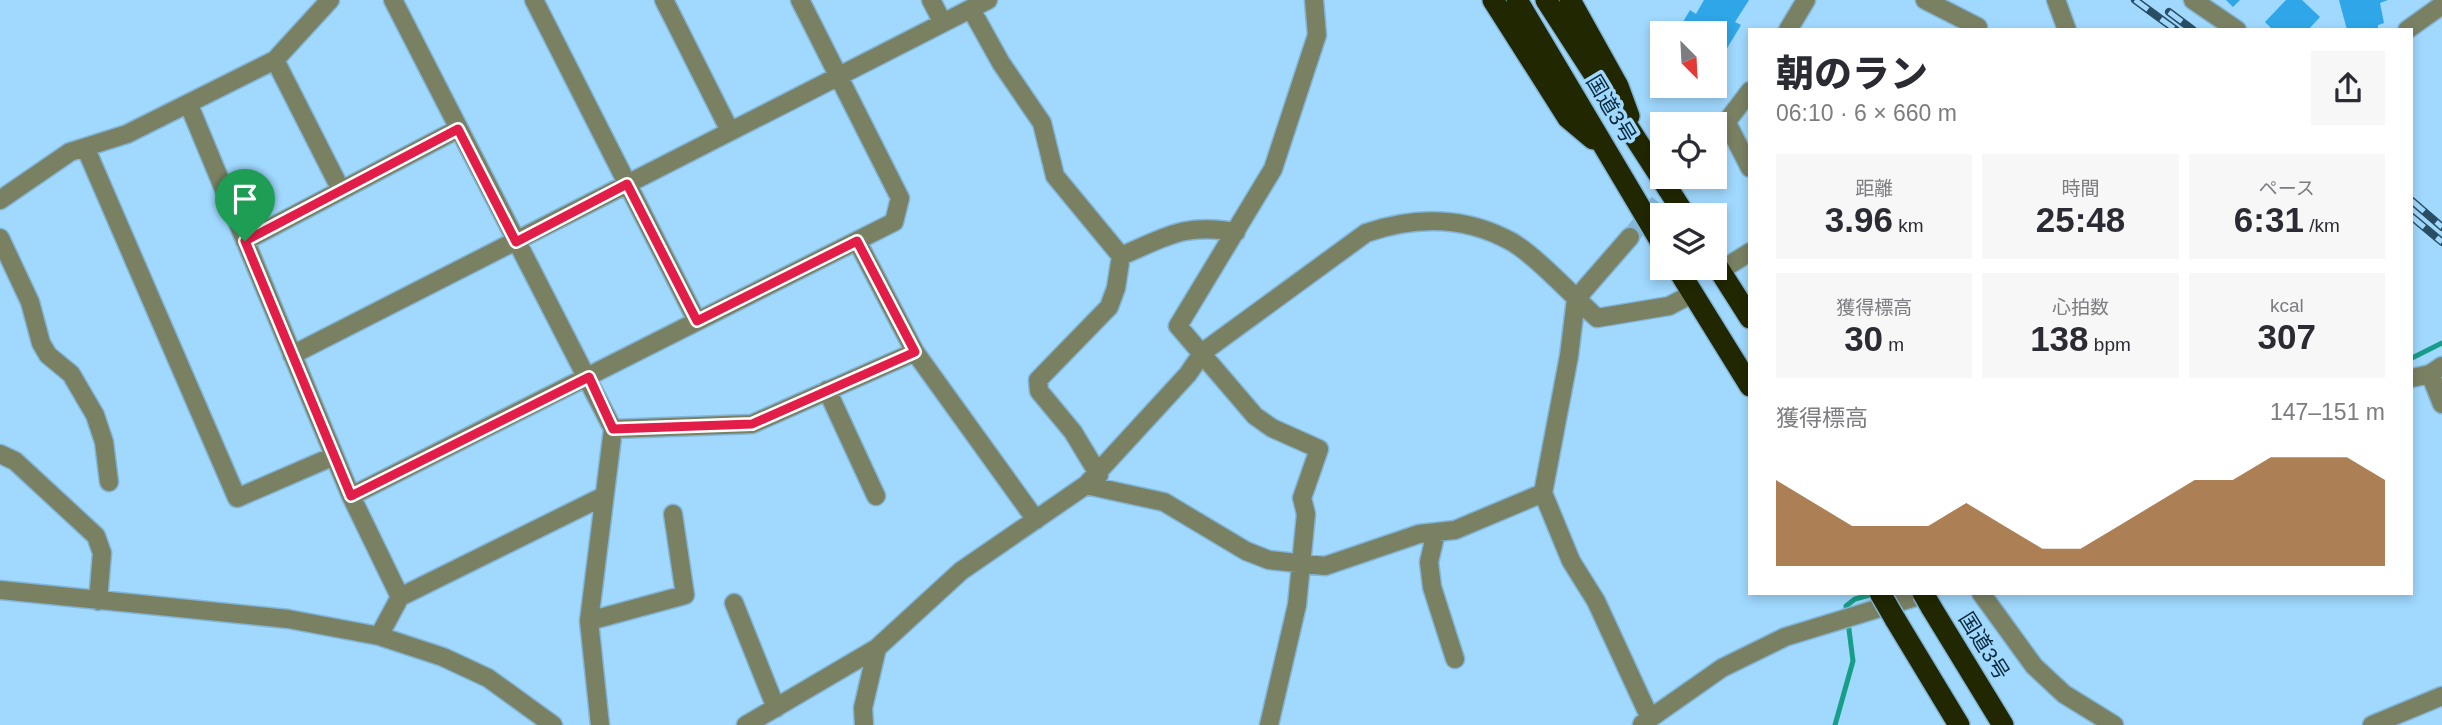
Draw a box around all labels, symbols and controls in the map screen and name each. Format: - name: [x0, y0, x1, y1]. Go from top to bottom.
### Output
- north arrow: [1650, 21, 1727, 98]
- map controls: [1650, 21, 1727, 280]
- button: share: [2311, 51, 2385, 125]
- text: 朝のラン: [1776, 53, 1928, 95]
- street label: 国道3号: [1582, 71, 1641, 147]
- text: 06:10 · 6 × 660 m: [1776, 100, 1957, 126]
- button: locate: [1650, 112, 1727, 189]
- pin: [215, 169, 275, 241]
- text: 距離: [1855, 178, 1893, 199]
- text: 時間: [2061, 178, 2100, 199]
- text: ペース: [2259, 178, 2315, 199]
- icon: arrive: [226, 180, 264, 218]
- text: 3.96: [1825, 200, 1893, 239]
- text: 25:48: [2036, 200, 2125, 239]
- text: 6:31: [2234, 200, 2304, 239]
- button: layers: [1650, 203, 1727, 280]
- text: km: [1893, 215, 1924, 236]
- text: /km: [2304, 215, 2340, 236]
- text: kcal: [2270, 295, 2304, 316]
- text: 獲得標高: [1836, 297, 1912, 318]
- text: 心拍数: [2052, 297, 2109, 318]
- text: 307: [2258, 317, 2316, 356]
- text: 30: [1844, 319, 1883, 358]
- text: 138: [2030, 319, 2089, 358]
- text: m: [1883, 334, 1904, 355]
- text: bpm: [2089, 334, 2131, 355]
- text: 147–151 m: [2270, 399, 2385, 425]
- text: 獲得標高: [1776, 405, 1868, 431]
- street label: 国道3号: [1955, 608, 2014, 683]

